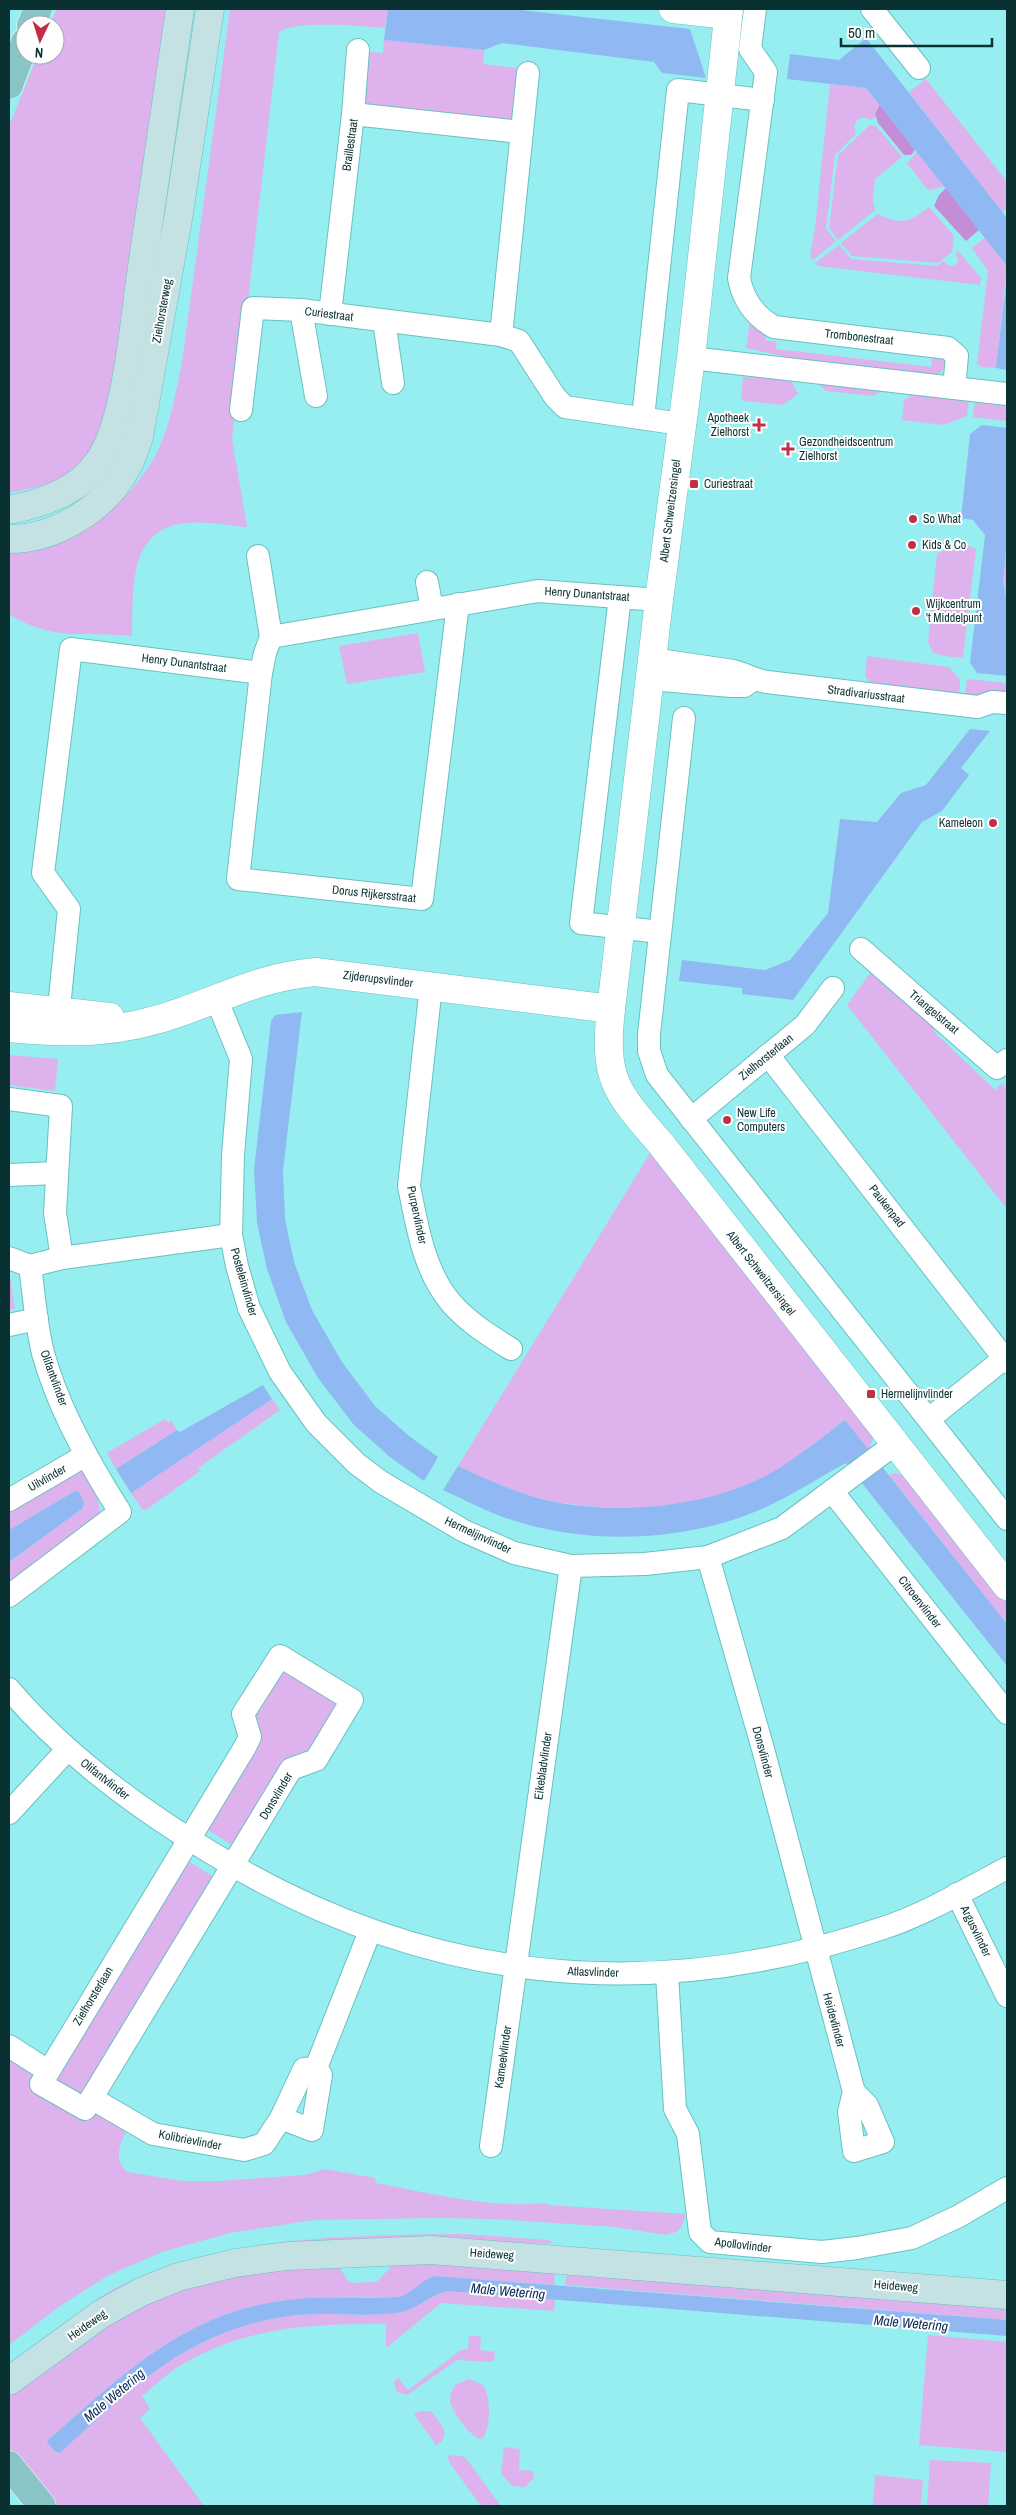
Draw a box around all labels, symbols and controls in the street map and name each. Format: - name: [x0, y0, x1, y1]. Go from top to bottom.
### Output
- north arrow: [15, 15, 65, 65]
- scale bar: [841, 15, 992, 47]
- text: 50 m: [848, 22, 875, 43]
- text: N: [34, 44, 44, 62]
- street label: Braillestraat: [338, 118, 362, 172]
- street label: Zielhorsterweg: [148, 277, 176, 344]
- street label: Curiestraat: [304, 303, 354, 325]
- street label: Trombonestraat: [824, 325, 894, 349]
- place label: Apotheek Zielhorst: [706, 410, 749, 440]
- marker: Apotheek Zielhorst: [753, 419, 765, 431]
- place label: Gezondheidscentrum Zielhorst: [799, 434, 893, 464]
- marker: Gezondheidscentrum Zielhorst: [781, 442, 795, 456]
- street label: Albert Schweitzersingel: [656, 459, 684, 564]
- place label: Curiestraat: [704, 476, 753, 492]
- marker: Curiestraat: [688, 478, 700, 490]
- place label: So What: [923, 511, 961, 527]
- marker: So What: [907, 513, 919, 525]
- place label: Kids & Co: [922, 537, 966, 553]
- marker: Kids & Co: [906, 539, 918, 551]
- street label: Henry Dunantstraat: [544, 583, 630, 605]
- place label: Wijkcentrum 't Middelpunt: [926, 596, 982, 626]
- marker: Wijkcentrum 't Middelpunt: [910, 605, 922, 617]
- street label: Henry Dunantstraat: [141, 650, 228, 676]
- street label: Stradivariusstraat: [826, 681, 906, 707]
- place label: Kameleon: [939, 815, 983, 831]
- marker: Kameleon: [987, 817, 999, 829]
- street label: Dorus Rijkersstraat: [331, 882, 417, 906]
- street label: Zijderupsvlinder: [342, 967, 415, 991]
- street label: Triangelstraat: [906, 986, 962, 1038]
- street label: Zielhorsterlaan: [735, 1030, 797, 1084]
- place label: New Life Computers: [737, 1105, 785, 1135]
- marker: New Life Computers: [721, 1114, 733, 1126]
- street label: Paukenpad: [865, 1181, 909, 1231]
- street label: Purpervlinder: [403, 1184, 431, 1246]
- street label: Albert Schweitzersingel: [722, 1227, 799, 1319]
- street label: Posteleinvlinder: [227, 1246, 262, 1319]
- street label: Olifantvlinder: [36, 1348, 72, 1409]
- place label: Hermelijnvlinder: [881, 1386, 953, 1402]
- marker: Hermelijnvlinder: [865, 1388, 877, 1400]
- street label: Uilvlinder: [25, 1460, 70, 1495]
- street label: Hermelijnvlinder: [442, 1513, 514, 1558]
- street label: Citroenvlinder: [895, 1573, 946, 1632]
- street label: Donsvlinder: [748, 1725, 778, 1780]
- street label: Eikebladvlinder: [530, 1731, 556, 1801]
- street label: Olifantvlinder: [77, 1755, 134, 1804]
- street label: Donsvlinder: [256, 1769, 297, 1823]
- street label: Argusvlinder: [956, 1902, 996, 1960]
- street label: Atlasvlinder: [566, 1963, 620, 1981]
- street label: Zielhorsterlaan: [69, 1964, 117, 2028]
- street label: Heidevlinder: [819, 1991, 849, 2050]
- street label: Kameelvlinder: [491, 2024, 515, 2089]
- street label: Kolibrievlinder: [157, 2126, 223, 2154]
- street label: Apollovlinder: [713, 2233, 773, 2256]
- street label: Heideweg: [469, 2244, 515, 2264]
- street label: Heideweg: [873, 2276, 919, 2296]
- water label: Male Wetering: [470, 2279, 546, 2303]
- street label: Heideweg: [64, 2305, 110, 2344]
- water label: Male Wetering: [873, 2311, 949, 2335]
- water label: Male Wetering: [80, 2364, 149, 2426]

